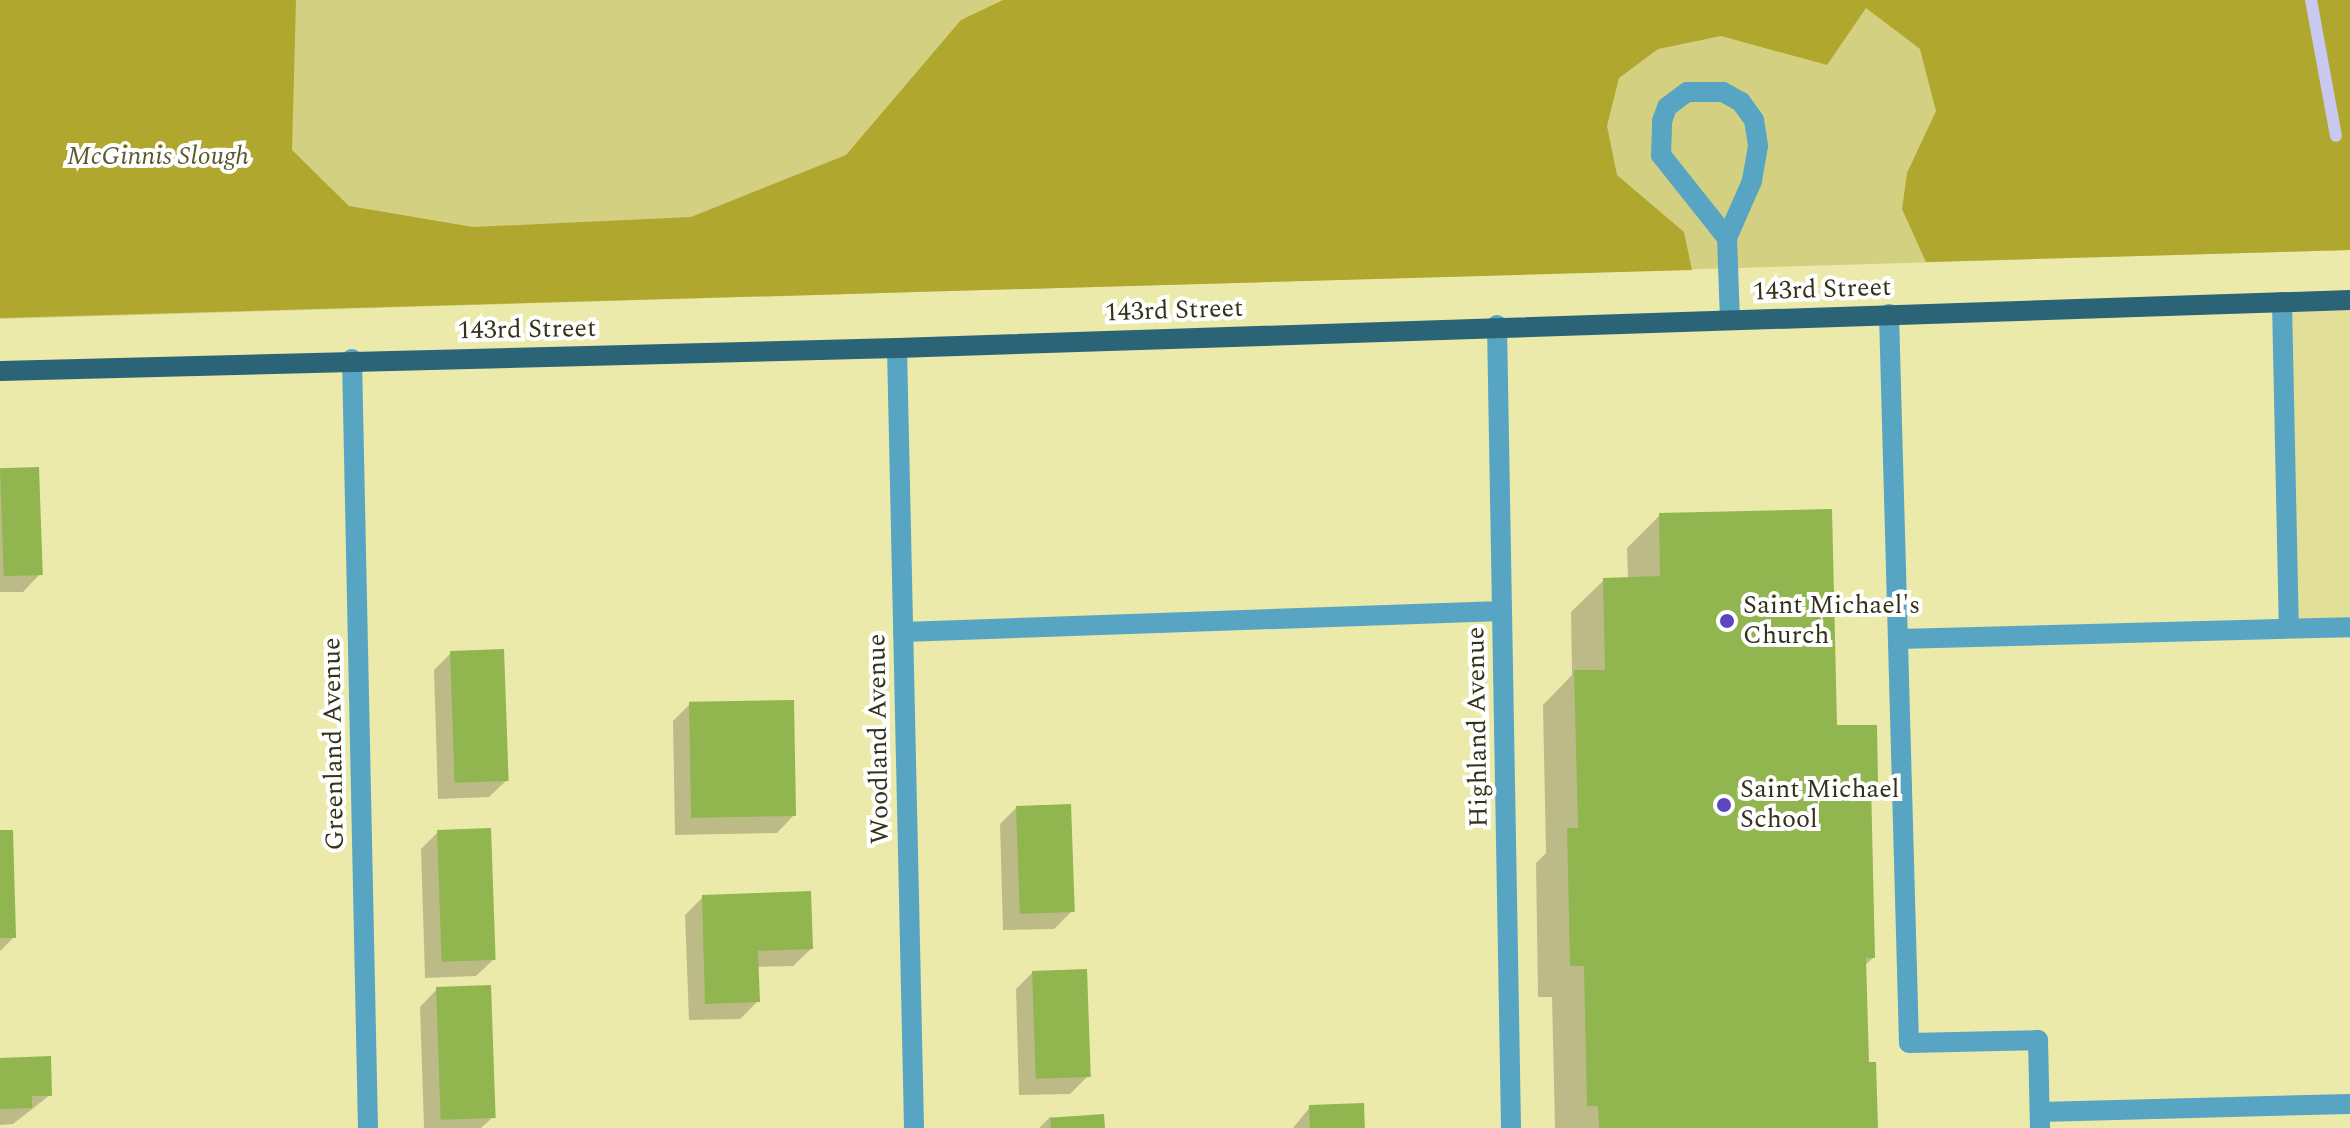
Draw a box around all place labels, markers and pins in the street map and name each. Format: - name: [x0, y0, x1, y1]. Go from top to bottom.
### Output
- place label: Saint Michael's Church: [1743, 590, 1920, 652]
- marker: Saint Michael's Church: [1718, 612, 1736, 630]
- place label: Saint Michael School: [1740, 774, 1899, 836]
- marker: Saint Michael School: [1715, 796, 1733, 814]

